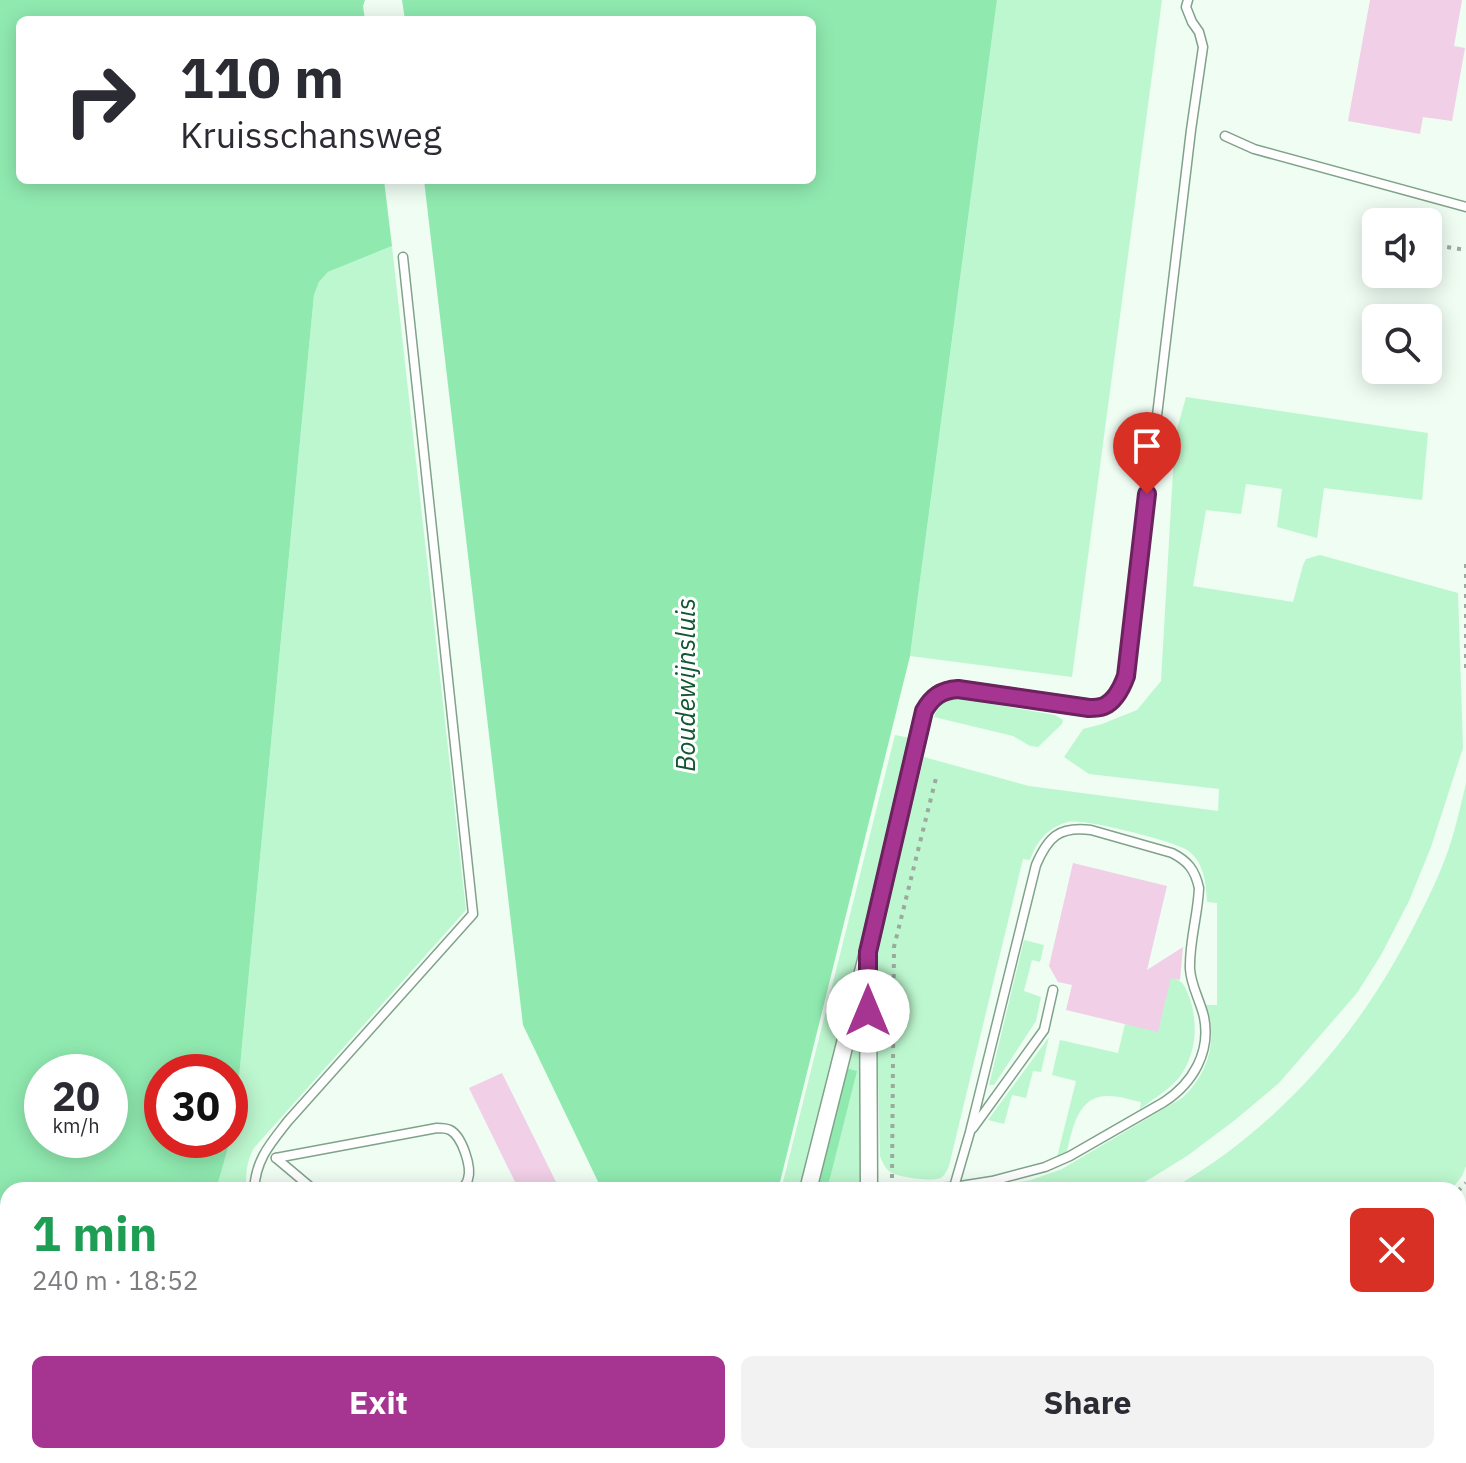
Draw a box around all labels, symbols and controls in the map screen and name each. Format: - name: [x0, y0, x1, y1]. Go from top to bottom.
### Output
- text: 110 m: [180, 41, 344, 113]
- icon: right: [48, 48, 152, 152]
- text: Kruisschansweg: [180, 111, 442, 158]
- map controls: [1362, 208, 1442, 384]
- button: sound: [1362, 208, 1442, 288]
- button: search: [1362, 304, 1442, 384]
- pin: [1113, 412, 1181, 494]
- icon: arrive: [1125, 424, 1169, 468]
- water label: Boudewijnsluis: [668, 598, 702, 772]
- position arrow: [826, 969, 910, 1053]
- speed limit sign: 30: [144, 1054, 248, 1158]
- text: 20: [52, 1070, 100, 1122]
- text: km/h: [52, 1112, 100, 1139]
- text: 1 min: [32, 1202, 157, 1264]
- button: close: [1350, 1208, 1434, 1292]
- text: 240 m · 18:52: [32, 1263, 198, 1297]
- button: Exit: [32, 1356, 725, 1448]
- button: Share: [741, 1356, 1434, 1448]

